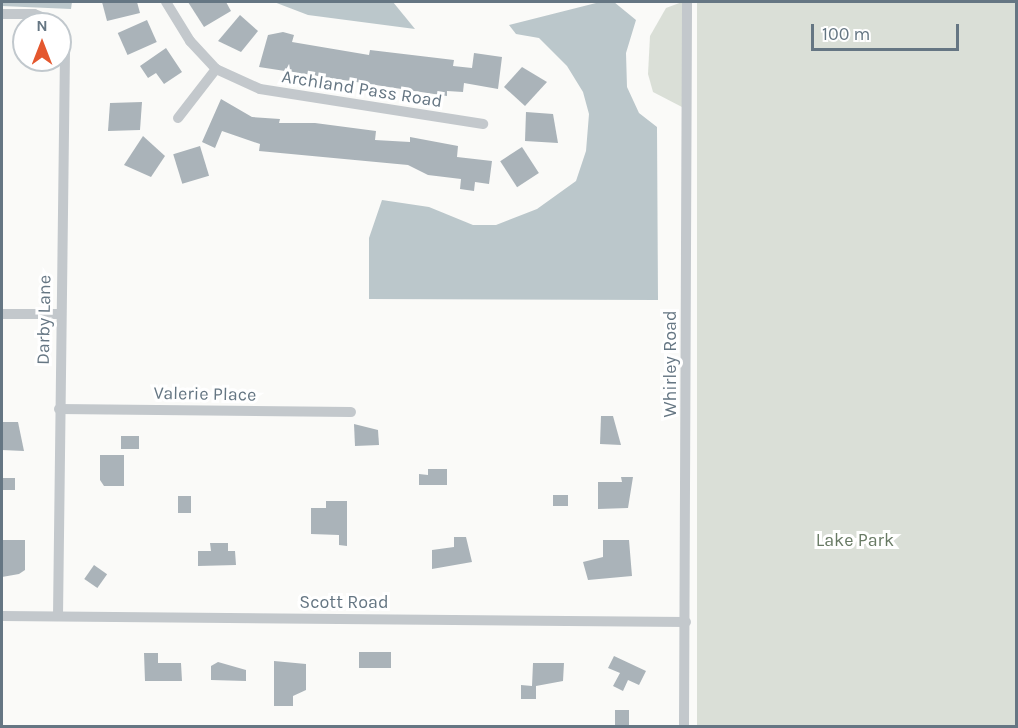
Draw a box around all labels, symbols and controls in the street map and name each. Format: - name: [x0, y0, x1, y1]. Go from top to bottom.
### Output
- north arrow: [12, 12, 72, 72]
- scale bar: [814, 12, 962, 50]
- text: N: [36, 16, 48, 35]
- text: 100 m: [822, 23, 870, 45]
- street label: Archland Pass Road: [280, 66, 444, 112]
- street label: Darby Lane: [32, 275, 56, 365]
- street label: Whirley Road: [659, 310, 681, 418]
- street label: Valerie Place: [154, 382, 256, 406]
- park label: Lake Park: [816, 529, 894, 551]
- street label: Scott Road: [299, 591, 389, 613]

